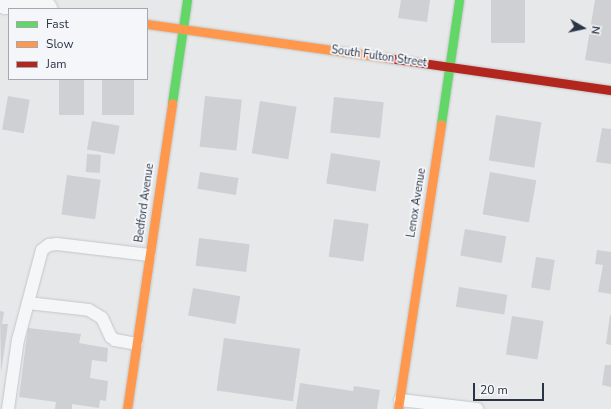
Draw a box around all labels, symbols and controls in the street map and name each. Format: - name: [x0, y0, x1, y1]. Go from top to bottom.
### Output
- legend: [8, 8, 148, 80]
- north arrow: [563, 8, 603, 48]
- text: Fast: [46, 16, 69, 32]
- text: N: [587, 25, 603, 35]
- text: Slow: [46, 36, 74, 52]
- street label: South Fulton Street: [330, 44, 428, 70]
- text: Jam: [46, 56, 67, 72]
- street label: Bedford Avenue: [133, 163, 157, 243]
- street label: Lenox Avenue: [405, 167, 429, 239]
- scale bar: [475, 375, 546, 401]
- text: 20 m: [480, 382, 508, 398]

